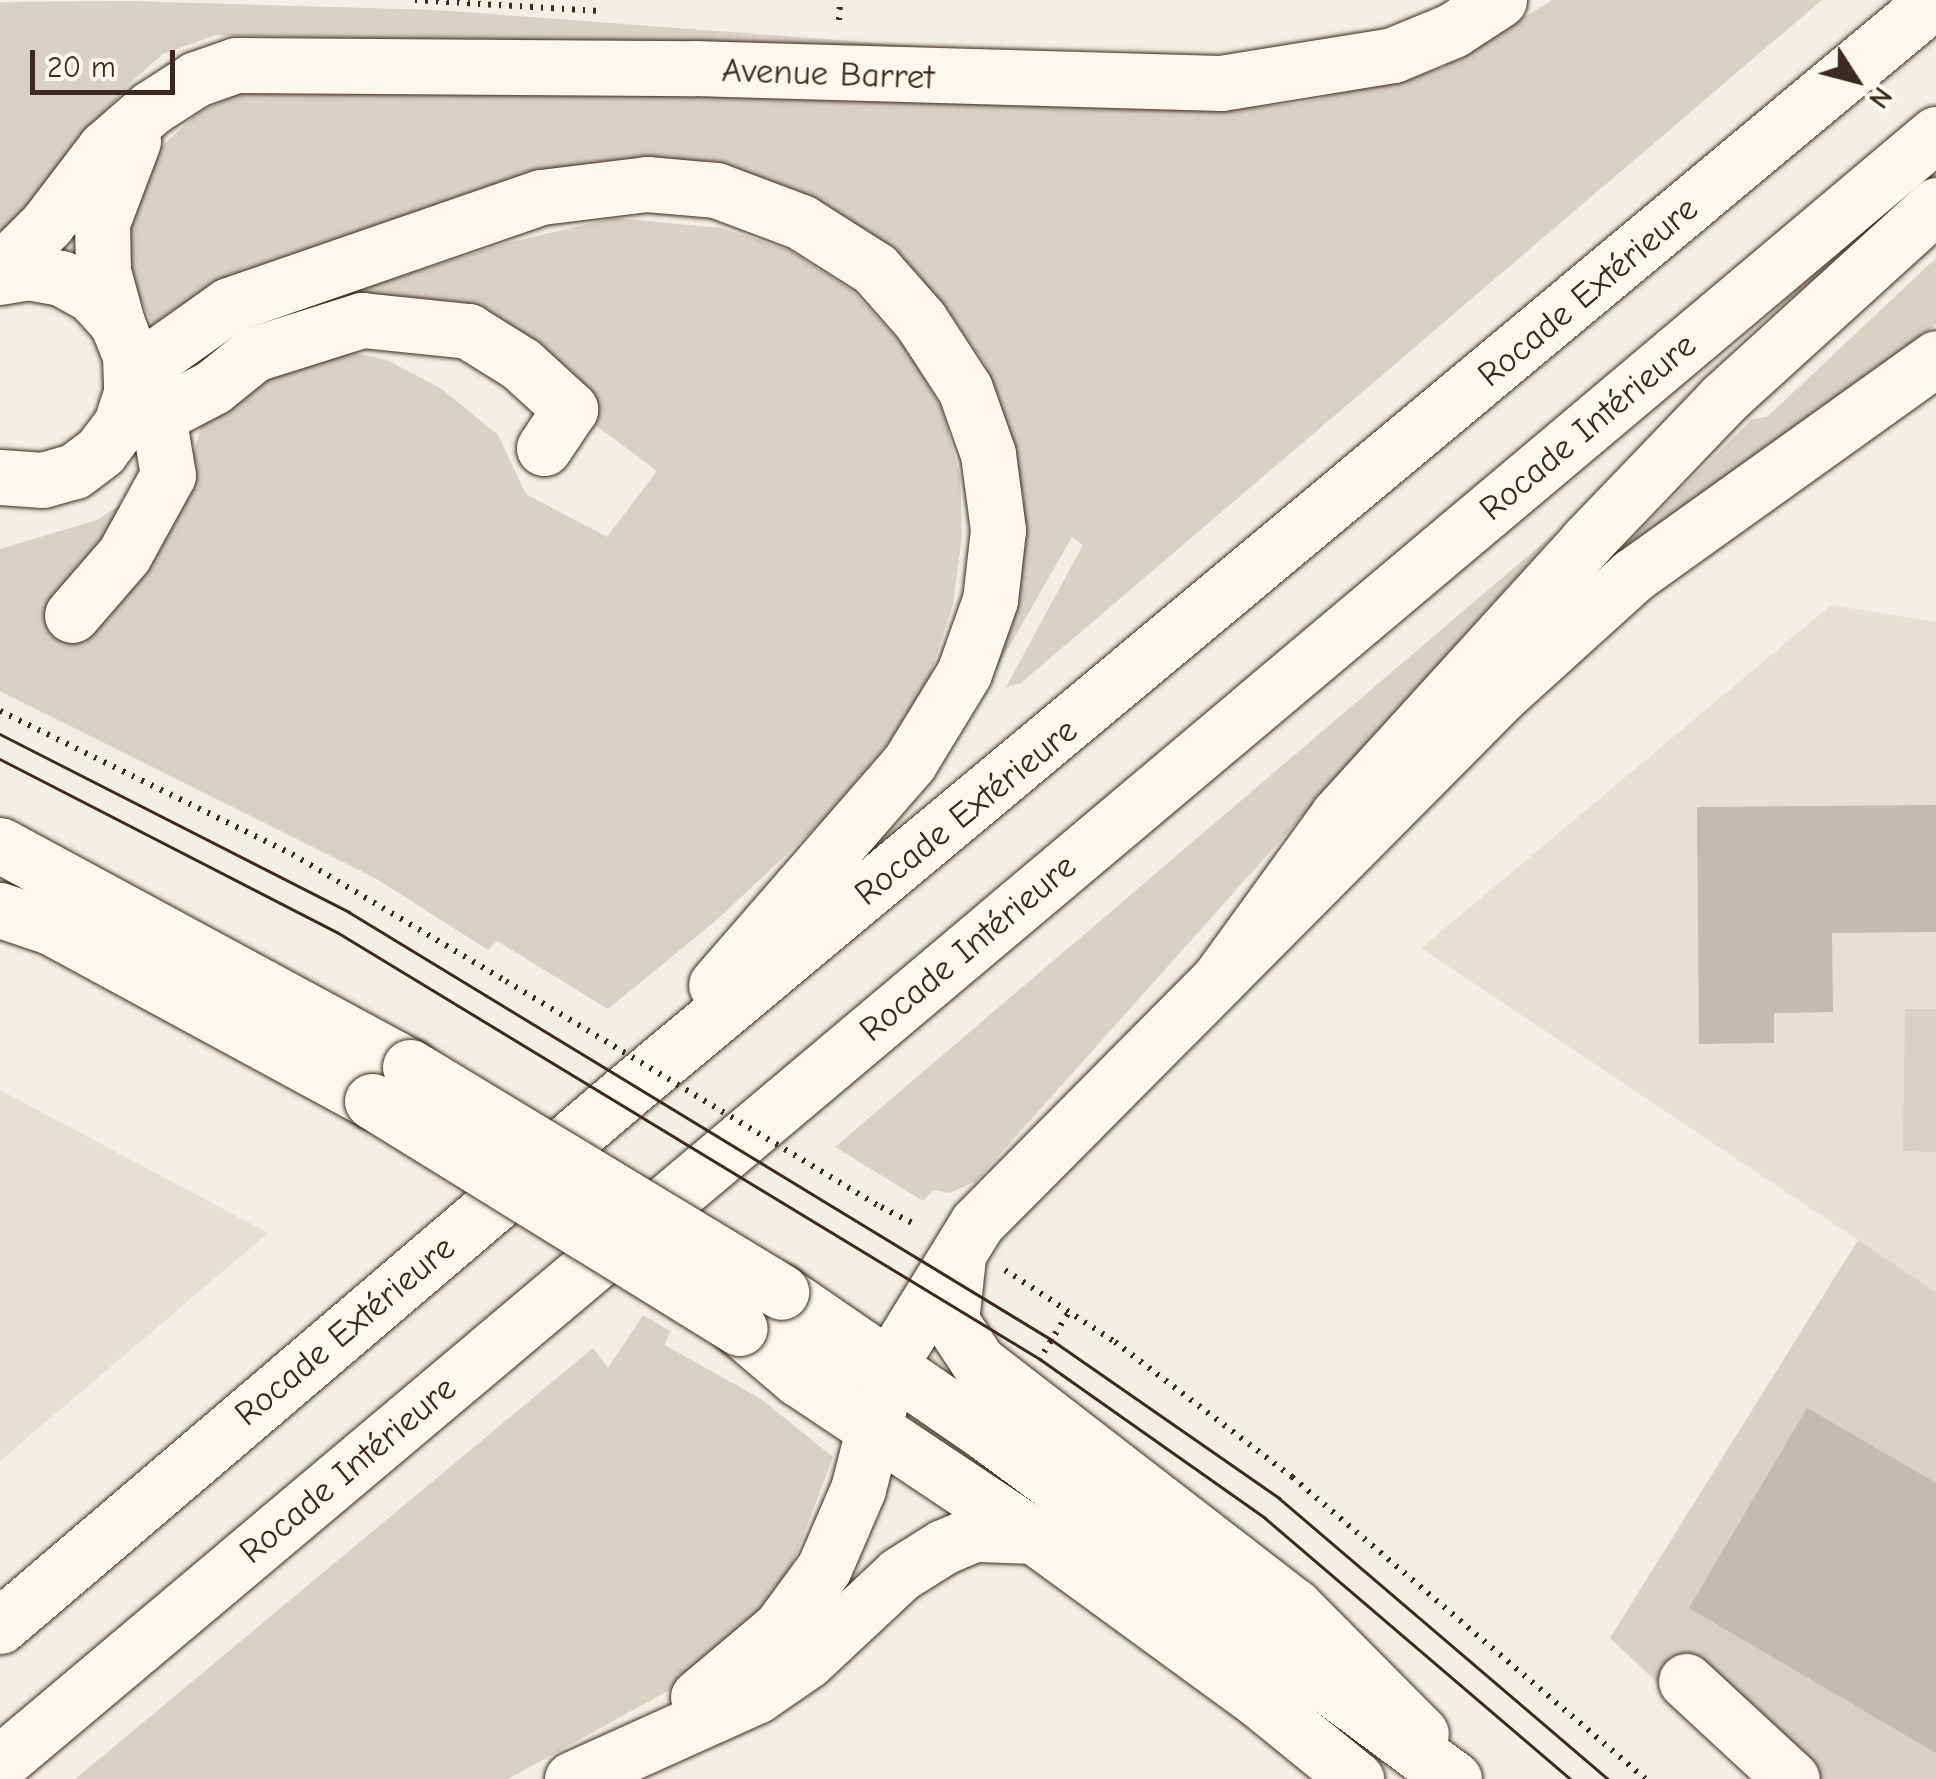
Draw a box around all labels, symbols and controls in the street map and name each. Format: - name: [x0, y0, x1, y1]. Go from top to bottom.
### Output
- scale bar: [35, 30, 180, 92]
- north arrow: [1806, 30, 1906, 130]
- street label: Avenue Barret: [721, 49, 935, 99]
- text: 20 m: [47, 50, 116, 85]
- text: N: [1862, 81, 1899, 114]
- street label: Rocade Extérieure: [1470, 188, 1706, 396]
- street label: Rocade Intérieure: [1471, 324, 1705, 530]
- street label: Rocade Extérieure: [846, 710, 1086, 914]
- street label: Rocade Intérieure: [851, 845, 1085, 1051]
- street label: Rocade Extérieure: [227, 1227, 463, 1435]
- street label: Rocade Intérieure: [231, 1367, 465, 1573]

